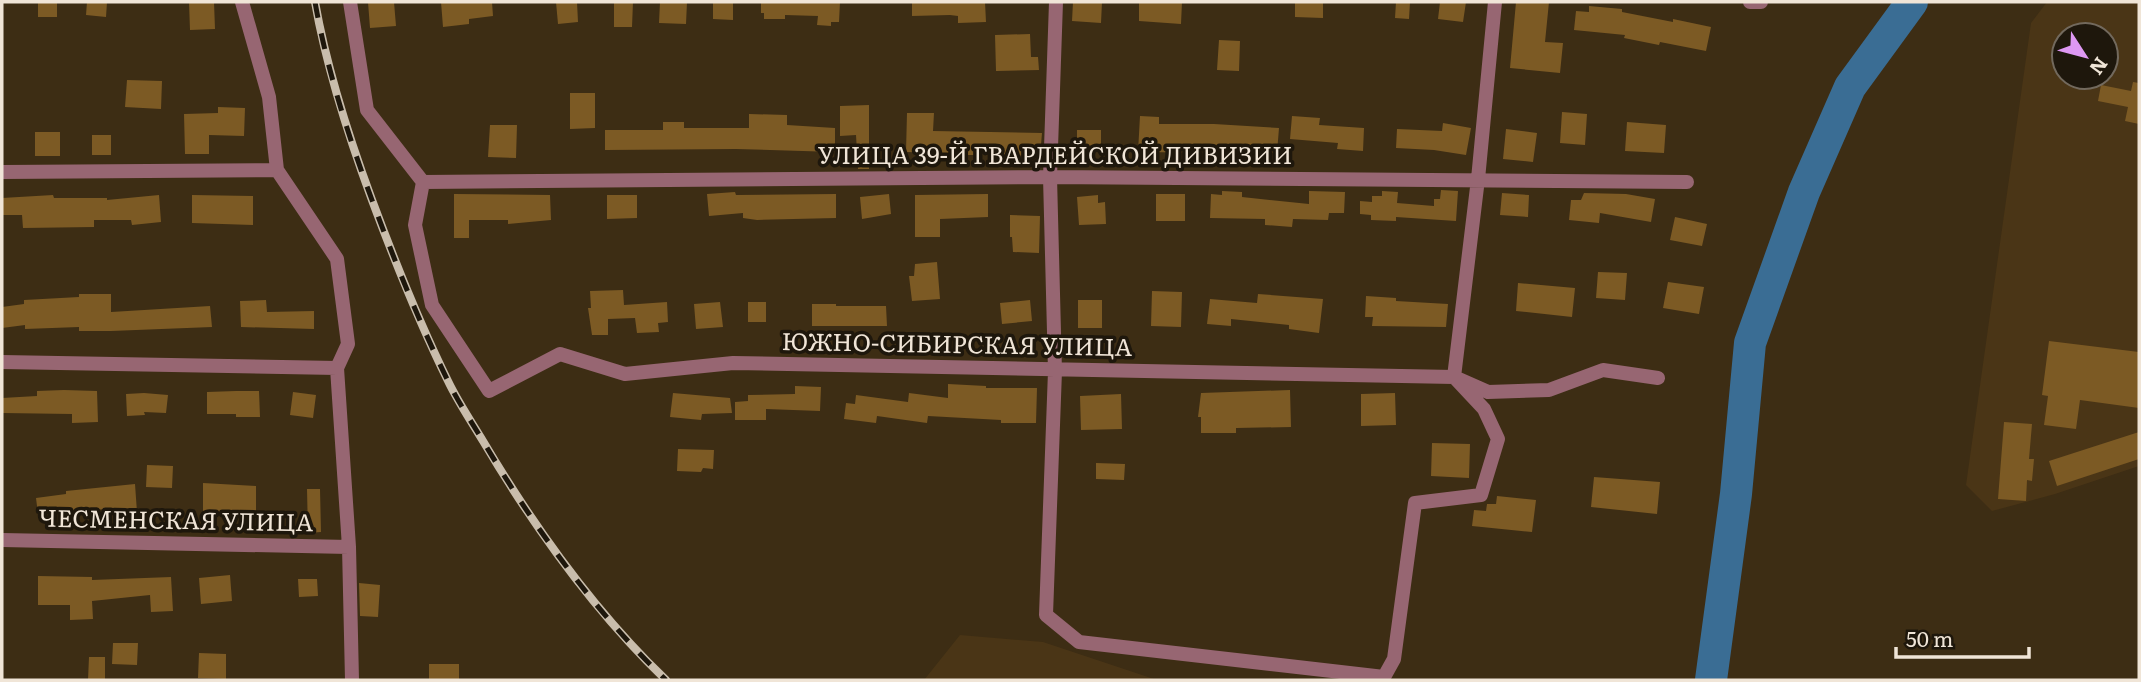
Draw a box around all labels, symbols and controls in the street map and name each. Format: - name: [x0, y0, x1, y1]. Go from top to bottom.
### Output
- north arrow: [2050, 21, 2120, 91]
- text: N: [2084, 52, 2116, 81]
- street label: УЛИЦА 39-Й ГВАРДЕЙСКОЙ ДИВИЗИИ: [818, 136, 1292, 171]
- street label: ЮЖНО-СИБИРСКАЯ УЛИЦА: [781, 322, 1133, 363]
- street label: ЧЕСМЕНСКАЯ УЛИЦА: [38, 499, 314, 538]
- scale bar: [1896, 616, 2029, 660]
- text: 50 m: [1906, 622, 1953, 653]

